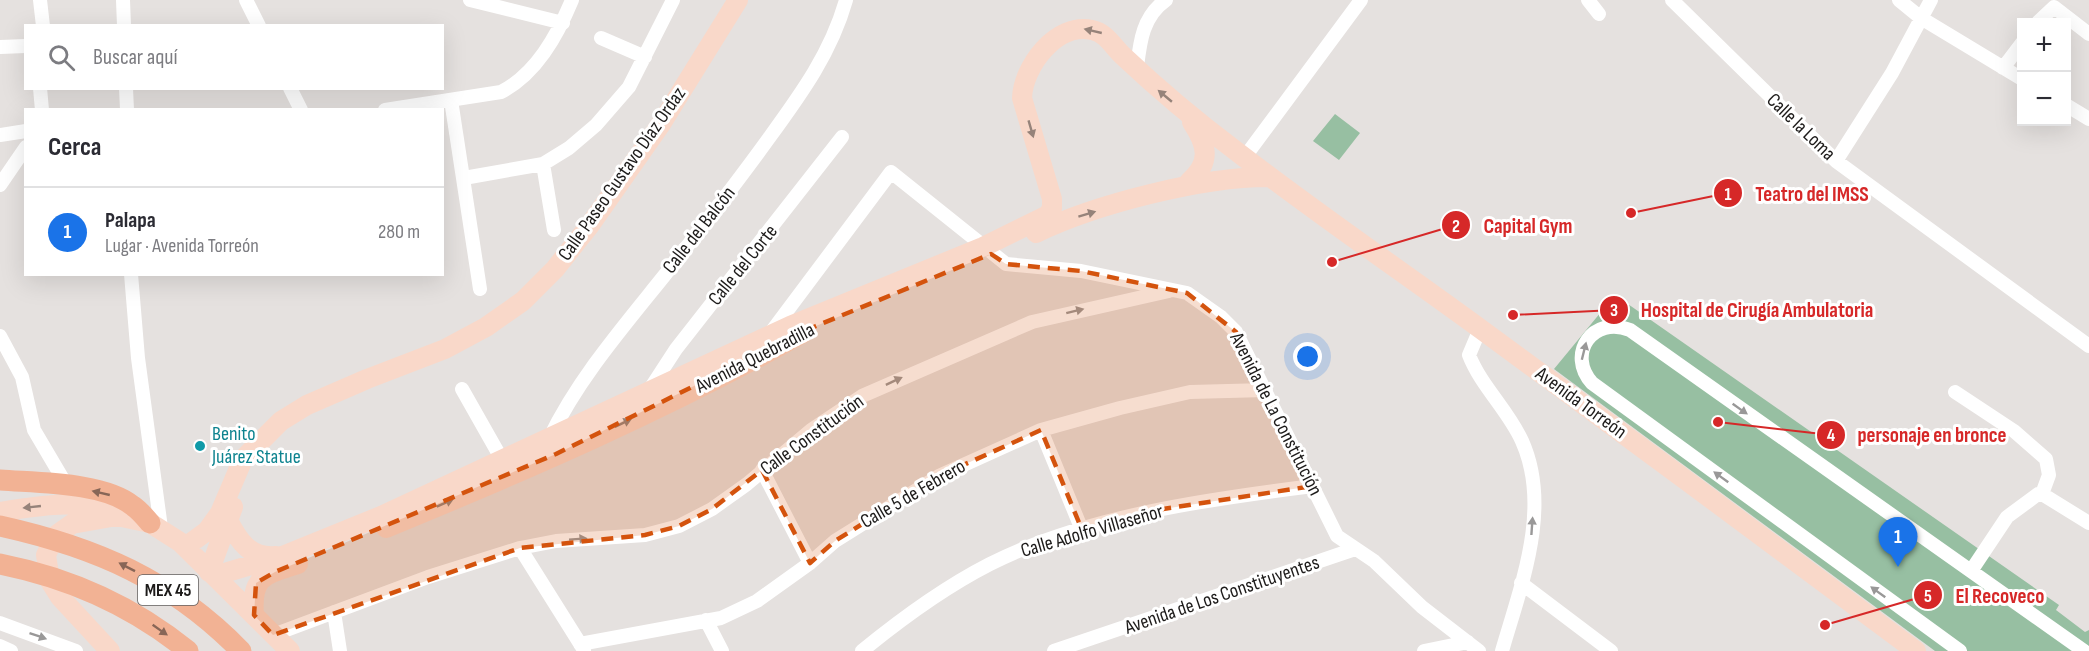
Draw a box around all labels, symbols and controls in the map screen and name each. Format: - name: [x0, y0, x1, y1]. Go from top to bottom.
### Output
- map controls: [2017, 18, 2071, 126]
- button: +: [2017, 18, 2071, 72]
- search box: [24, 24, 444, 90]
- one-way arrow: [1084, 26, 1102, 36]
- icon: search: [45, 41, 78, 74]
- text: Buscar aquí: [93, 44, 178, 71]
- button: −: [2017, 72, 2071, 126]
- street label: Calle Paseo Gustavo Díaz Ordaz: [553, 82, 691, 266]
- street label: Calle la Loma: [1762, 88, 1840, 166]
- one-way arrow: [1157, 89, 1173, 102]
- one-way arrow: [1027, 120, 1036, 138]
- text: Cerca: [48, 132, 101, 163]
- callout: Teatro del IMSS: [1713, 174, 1880, 213]
- street label: Calle del Balcón: [657, 182, 741, 278]
- text: Teatro del IMSS: [1755, 182, 1869, 207]
- text: 1: [1724, 184, 1732, 205]
- callout: Capital Gym: [1441, 206, 1584, 245]
- text: Palapa: [105, 207, 156, 234]
- one-way arrow: [1078, 209, 1096, 218]
- text: Capital Gym: [1483, 214, 1573, 239]
- text: 2: [1452, 216, 1460, 237]
- text: 1: [64, 220, 71, 244]
- text: 280 m: [378, 220, 420, 244]
- street label: Calle del Corte: [703, 220, 783, 310]
- text: Lugar · Avenida Torreón: [105, 234, 259, 258]
- callout: Hospital de Cirugía Ambulatoria: [1599, 290, 1885, 329]
- text: Hospital de Cirugía Ambulatoria: [1641, 298, 1873, 323]
- text: 3: [1610, 300, 1618, 321]
- one-way arrow: [1066, 306, 1085, 316]
- street label: Avenida Quebradilla: [691, 318, 819, 399]
- street label: Avenida de La Constitución: [1224, 328, 1327, 500]
- your location: [1293, 342, 1322, 371]
- one-way arrow: [1579, 342, 1589, 360]
- street label: Avenida Torreón: [1530, 361, 1631, 444]
- one-way arrow: [885, 377, 903, 387]
- street label: Calle Constitución: [756, 389, 868, 481]
- one-way arrow: [1732, 403, 1748, 415]
- callout: personaje en bronce: [1816, 416, 2019, 455]
- one-way arrow: [614, 419, 631, 428]
- place label: Benito Juárez Statue: [211, 422, 301, 469]
- text: personaje en bronce: [1857, 423, 2007, 448]
- text: 4: [1827, 425, 1836, 446]
- marker: Benito Juárez Statue: [193, 439, 207, 453]
- street label: Calle 5 de Febrero: [856, 454, 970, 534]
- one-way arrow: [1713, 472, 1728, 484]
- one-way arrow: [92, 487, 111, 497]
- one-way arrow: [436, 498, 454, 508]
- street label: Calle Adolfo Villaseñor: [1018, 499, 1166, 563]
- one-way arrow: [22, 502, 41, 512]
- one-way arrow: [1527, 517, 1537, 536]
- pin: 1: [1878, 518, 1918, 567]
- one-way arrow: [568, 535, 587, 544]
- street label: Avenida de Los Constituyentes: [1121, 550, 1322, 640]
- one-way arrow: [118, 563, 136, 573]
- road number: MEX 45: [138, 575, 198, 605]
- callout: El Recoveco: [1913, 576, 2057, 615]
- text: El Recoveco: [1955, 584, 2045, 609]
- one-way arrow: [1871, 586, 1887, 598]
- text: 5: [1924, 586, 1932, 607]
- one-way arrow: [151, 624, 167, 636]
- one-way arrow: [29, 632, 47, 642]

